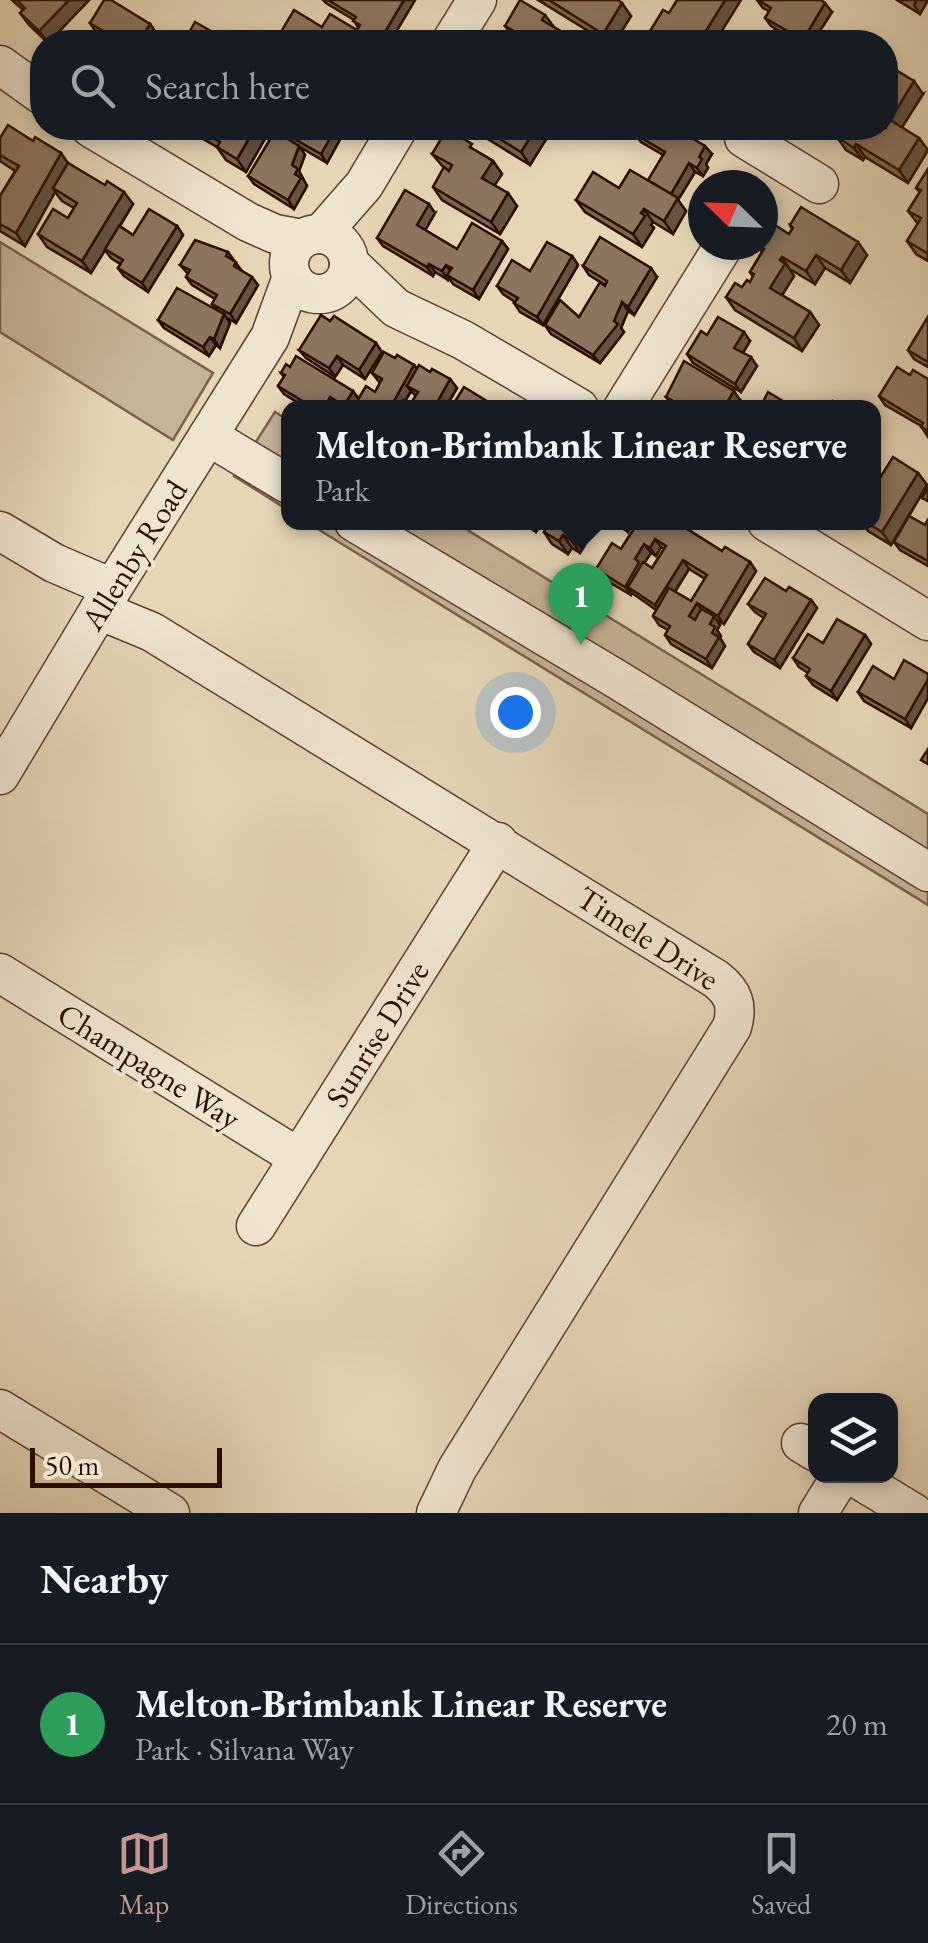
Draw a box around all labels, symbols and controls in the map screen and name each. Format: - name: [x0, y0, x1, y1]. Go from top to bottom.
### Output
- search box: [30, 30, 898, 140]
- icon: search: [65, 58, 120, 113]
- text: Search here: [145, 61, 310, 110]
- north arrow: [688, 170, 778, 260]
- popup: [281, 400, 881, 530]
- text: Melton-Brimbank Linear Reserve: [315, 420, 847, 469]
- text: Park: [315, 469, 369, 511]
- street label: Allenby Road: [71, 471, 197, 639]
- pin: 1: [548, 562, 614, 645]
- your location: [490, 687, 541, 738]
- street label: Timele Drive: [569, 876, 727, 1000]
- street label: Sunrise Drive: [316, 953, 438, 1115]
- street label: Champagne Way: [50, 993, 249, 1139]
- map controls: [808, 1393, 898, 1483]
- button: layers: [808, 1393, 898, 1483]
- scale bar: [30, 1443, 222, 1488]
- text: 50 m: [45, 1447, 99, 1483]
- text: Nearby: [40, 1551, 169, 1606]
- text: Melton-Brimbank Linear Reserve: [135, 1679, 667, 1728]
- text: 1: [64, 1703, 81, 1745]
- text: 20 m: [826, 1703, 888, 1745]
- text: Park · Silvana Way: [135, 1728, 354, 1770]
- tab: Map: [117, 1826, 172, 1922]
- tab: Directions: [405, 1826, 518, 1922]
- tab: Saved: [751, 1826, 811, 1922]

